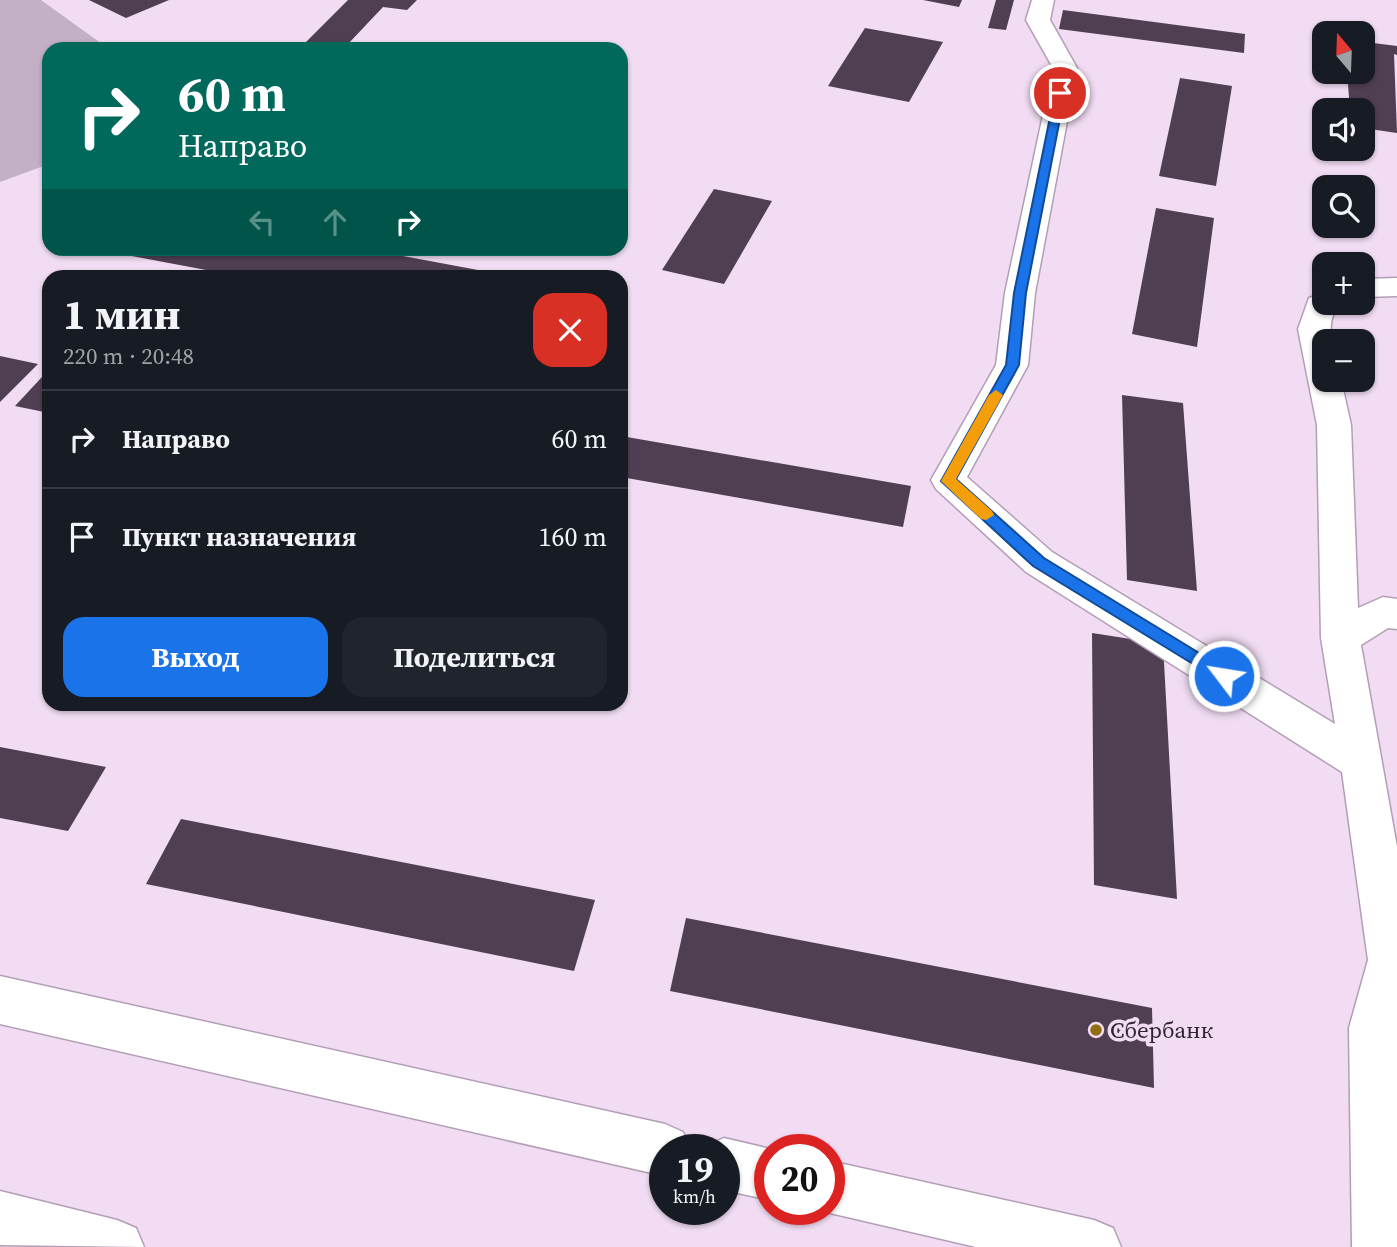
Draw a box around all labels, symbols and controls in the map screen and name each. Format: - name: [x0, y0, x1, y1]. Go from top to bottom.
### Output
- north arrow: [1312, 21, 1376, 84]
- map controls: [1312, 21, 1375, 392]
- text: 60 m: [178, 60, 286, 127]
- pin: [1030, 63, 1090, 123]
- icon: right: [63, 70, 154, 161]
- icon: arrive: [1041, 74, 1079, 112]
- button: sound: [1312, 98, 1375, 161]
- text: Направо: [178, 124, 307, 168]
- button: search: [1312, 175, 1375, 238]
- icon: left: [243, 203, 281, 241]
- icon: ahead: [316, 203, 354, 241]
- icon: right: [389, 203, 427, 241]
- button: +: [1312, 252, 1375, 315]
- text: 1 мин: [63, 285, 180, 343]
- button: close: [533, 293, 607, 367]
- button: −: [1312, 329, 1375, 392]
- text: 220 m · 20:48: [63, 340, 194, 372]
- icon: right: [63, 420, 101, 458]
- text: Направо: [122, 421, 230, 457]
- text: 60 m: [552, 421, 607, 457]
- icon: arrive: [63, 518, 101, 556]
- text: Пункт назначения: [122, 519, 356, 555]
- text: 160 m: [539, 519, 607, 555]
- button: Выход: [63, 617, 328, 697]
- button: Поделиться: [342, 617, 607, 697]
- position arrow: [1187, 639, 1261, 713]
- place label: Сбербанк: [1110, 1014, 1214, 1046]
- marker: Сбербанк: [1088, 1022, 1104, 1038]
- speed limit sign: 20: [754, 1134, 845, 1225]
- text: 19: [676, 1146, 713, 1194]
- text: km/h: [673, 1184, 716, 1209]

